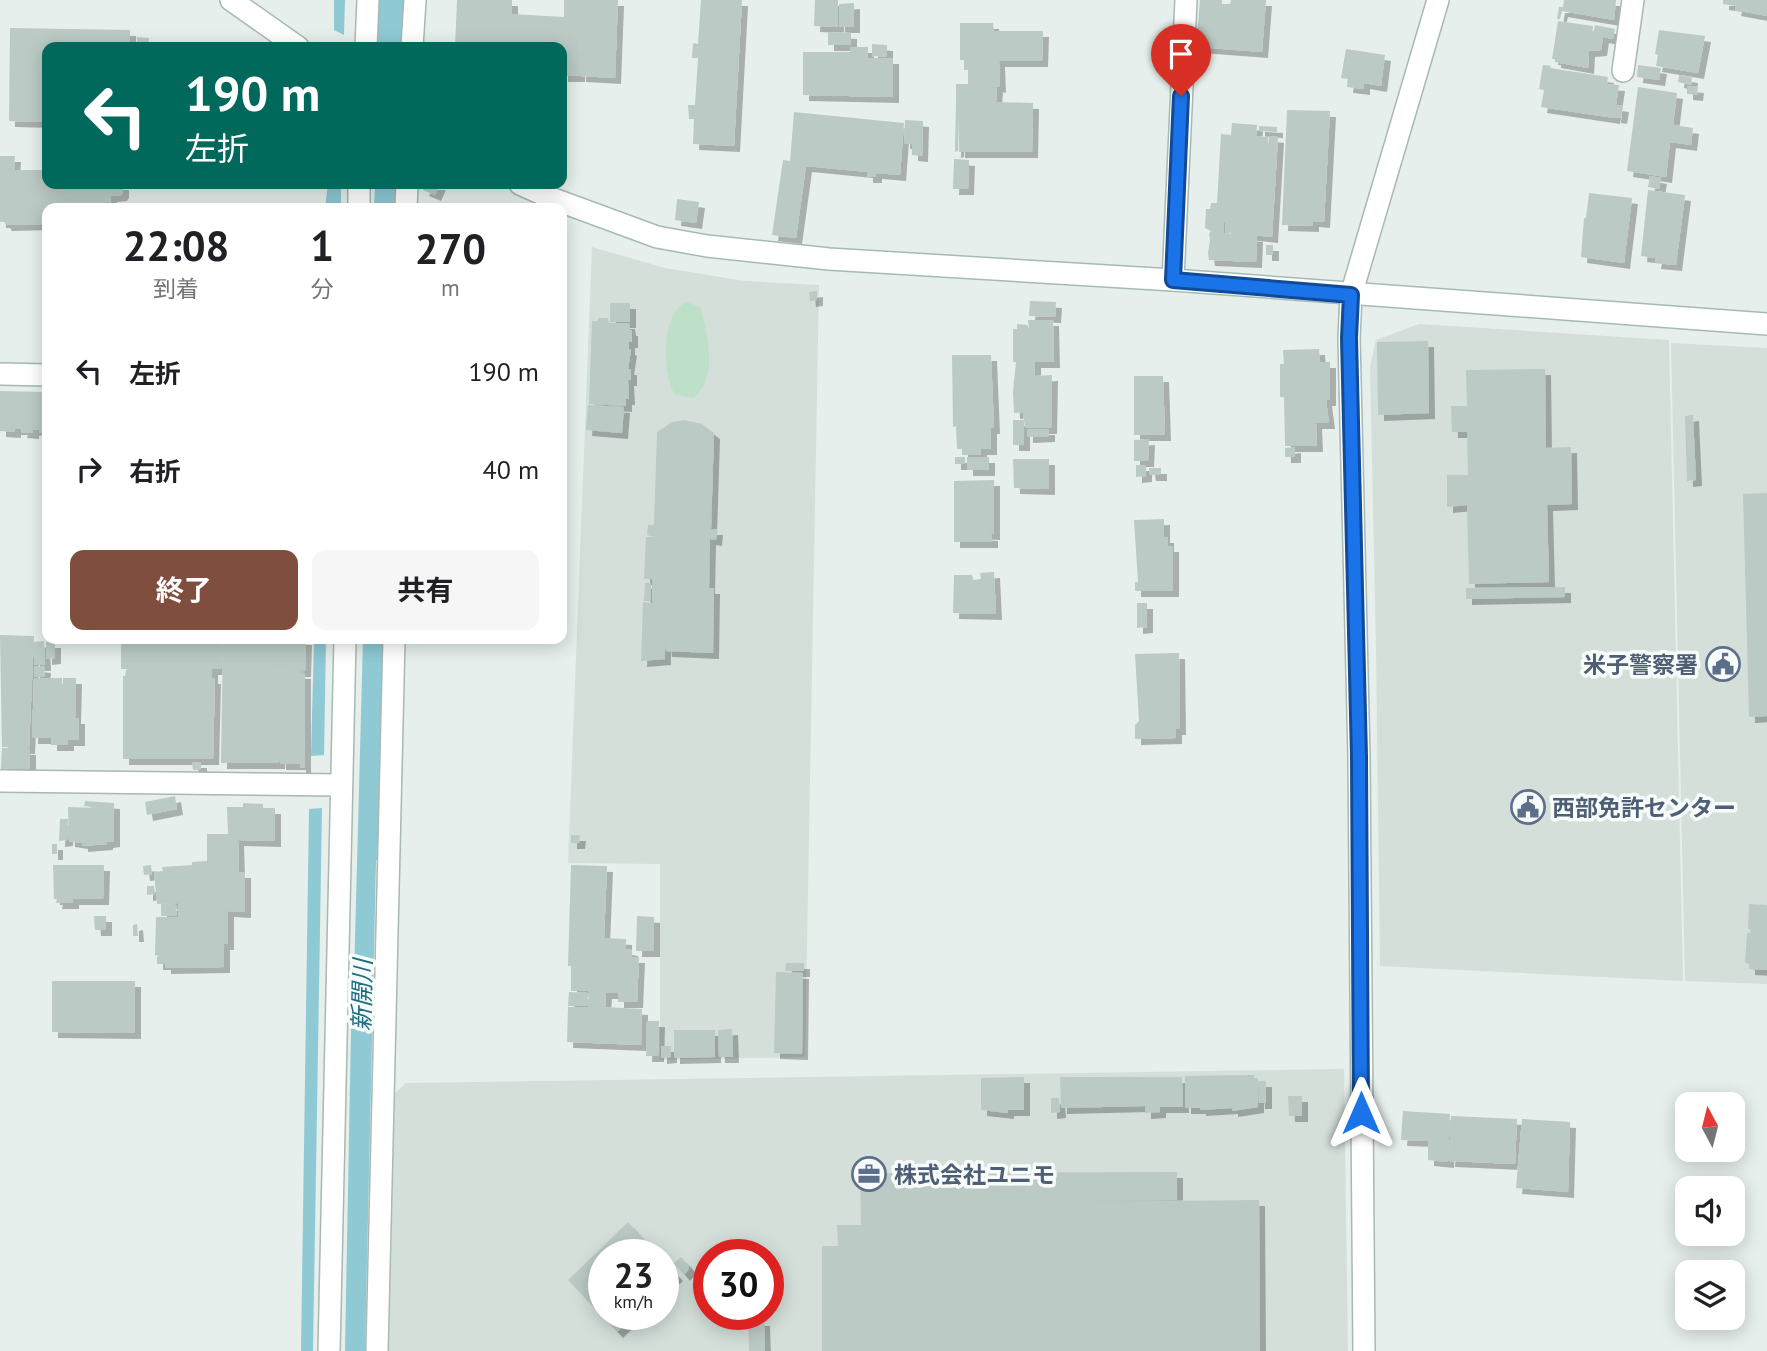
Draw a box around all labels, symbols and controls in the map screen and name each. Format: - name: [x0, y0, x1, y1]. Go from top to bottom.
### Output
- pin: [1151, 24, 1211, 96]
- icon: arrive: [1162, 35, 1200, 73]
- text: 190 m: [185, 61, 320, 125]
- icon: left: [70, 70, 161, 161]
- text: 左折: [185, 127, 249, 169]
- text: 22:08: [123, 218, 229, 273]
- text: 1: [310, 218, 334, 273]
- text: 270: [415, 221, 486, 276]
- text: m: [441, 273, 460, 302]
- text: 到着: [153, 274, 199, 303]
- text: 分: [311, 274, 334, 303]
- icon: left: [70, 352, 108, 390]
- text: 190 m: [468, 355, 539, 388]
- text: 左折: [129, 357, 181, 390]
- icon: right: [70, 450, 108, 488]
- text: 40 m: [483, 453, 539, 486]
- text: 右折: [129, 455, 181, 488]
- button: 終了: [70, 550, 298, 630]
- button: 共有: [312, 550, 539, 630]
- public building icon: 米子警察署: [1704, 645, 1742, 683]
- place label: 米子警察署: [1583, 650, 1698, 679]
- public building icon: 西部免許センター: [1509, 788, 1547, 826]
- place label: 西部免許センター: [1552, 793, 1736, 822]
- water label: 新開川: [346, 956, 378, 1031]
- position arrow: [1324, 1076, 1398, 1150]
- north arrow: [1675, 1092, 1745, 1162]
- map controls: [1675, 1092, 1745, 1330]
- office icon: 株式会社ユニモ: [850, 1155, 888, 1193]
- place label: 株式会社ユニモ: [894, 1160, 1055, 1189]
- button: sound: [1675, 1176, 1745, 1246]
- speed limit sign: 30: [693, 1239, 784, 1330]
- text: 23: [614, 1252, 653, 1298]
- button: layers: [1675, 1260, 1745, 1330]
- text: km/h: [614, 1290, 653, 1313]

